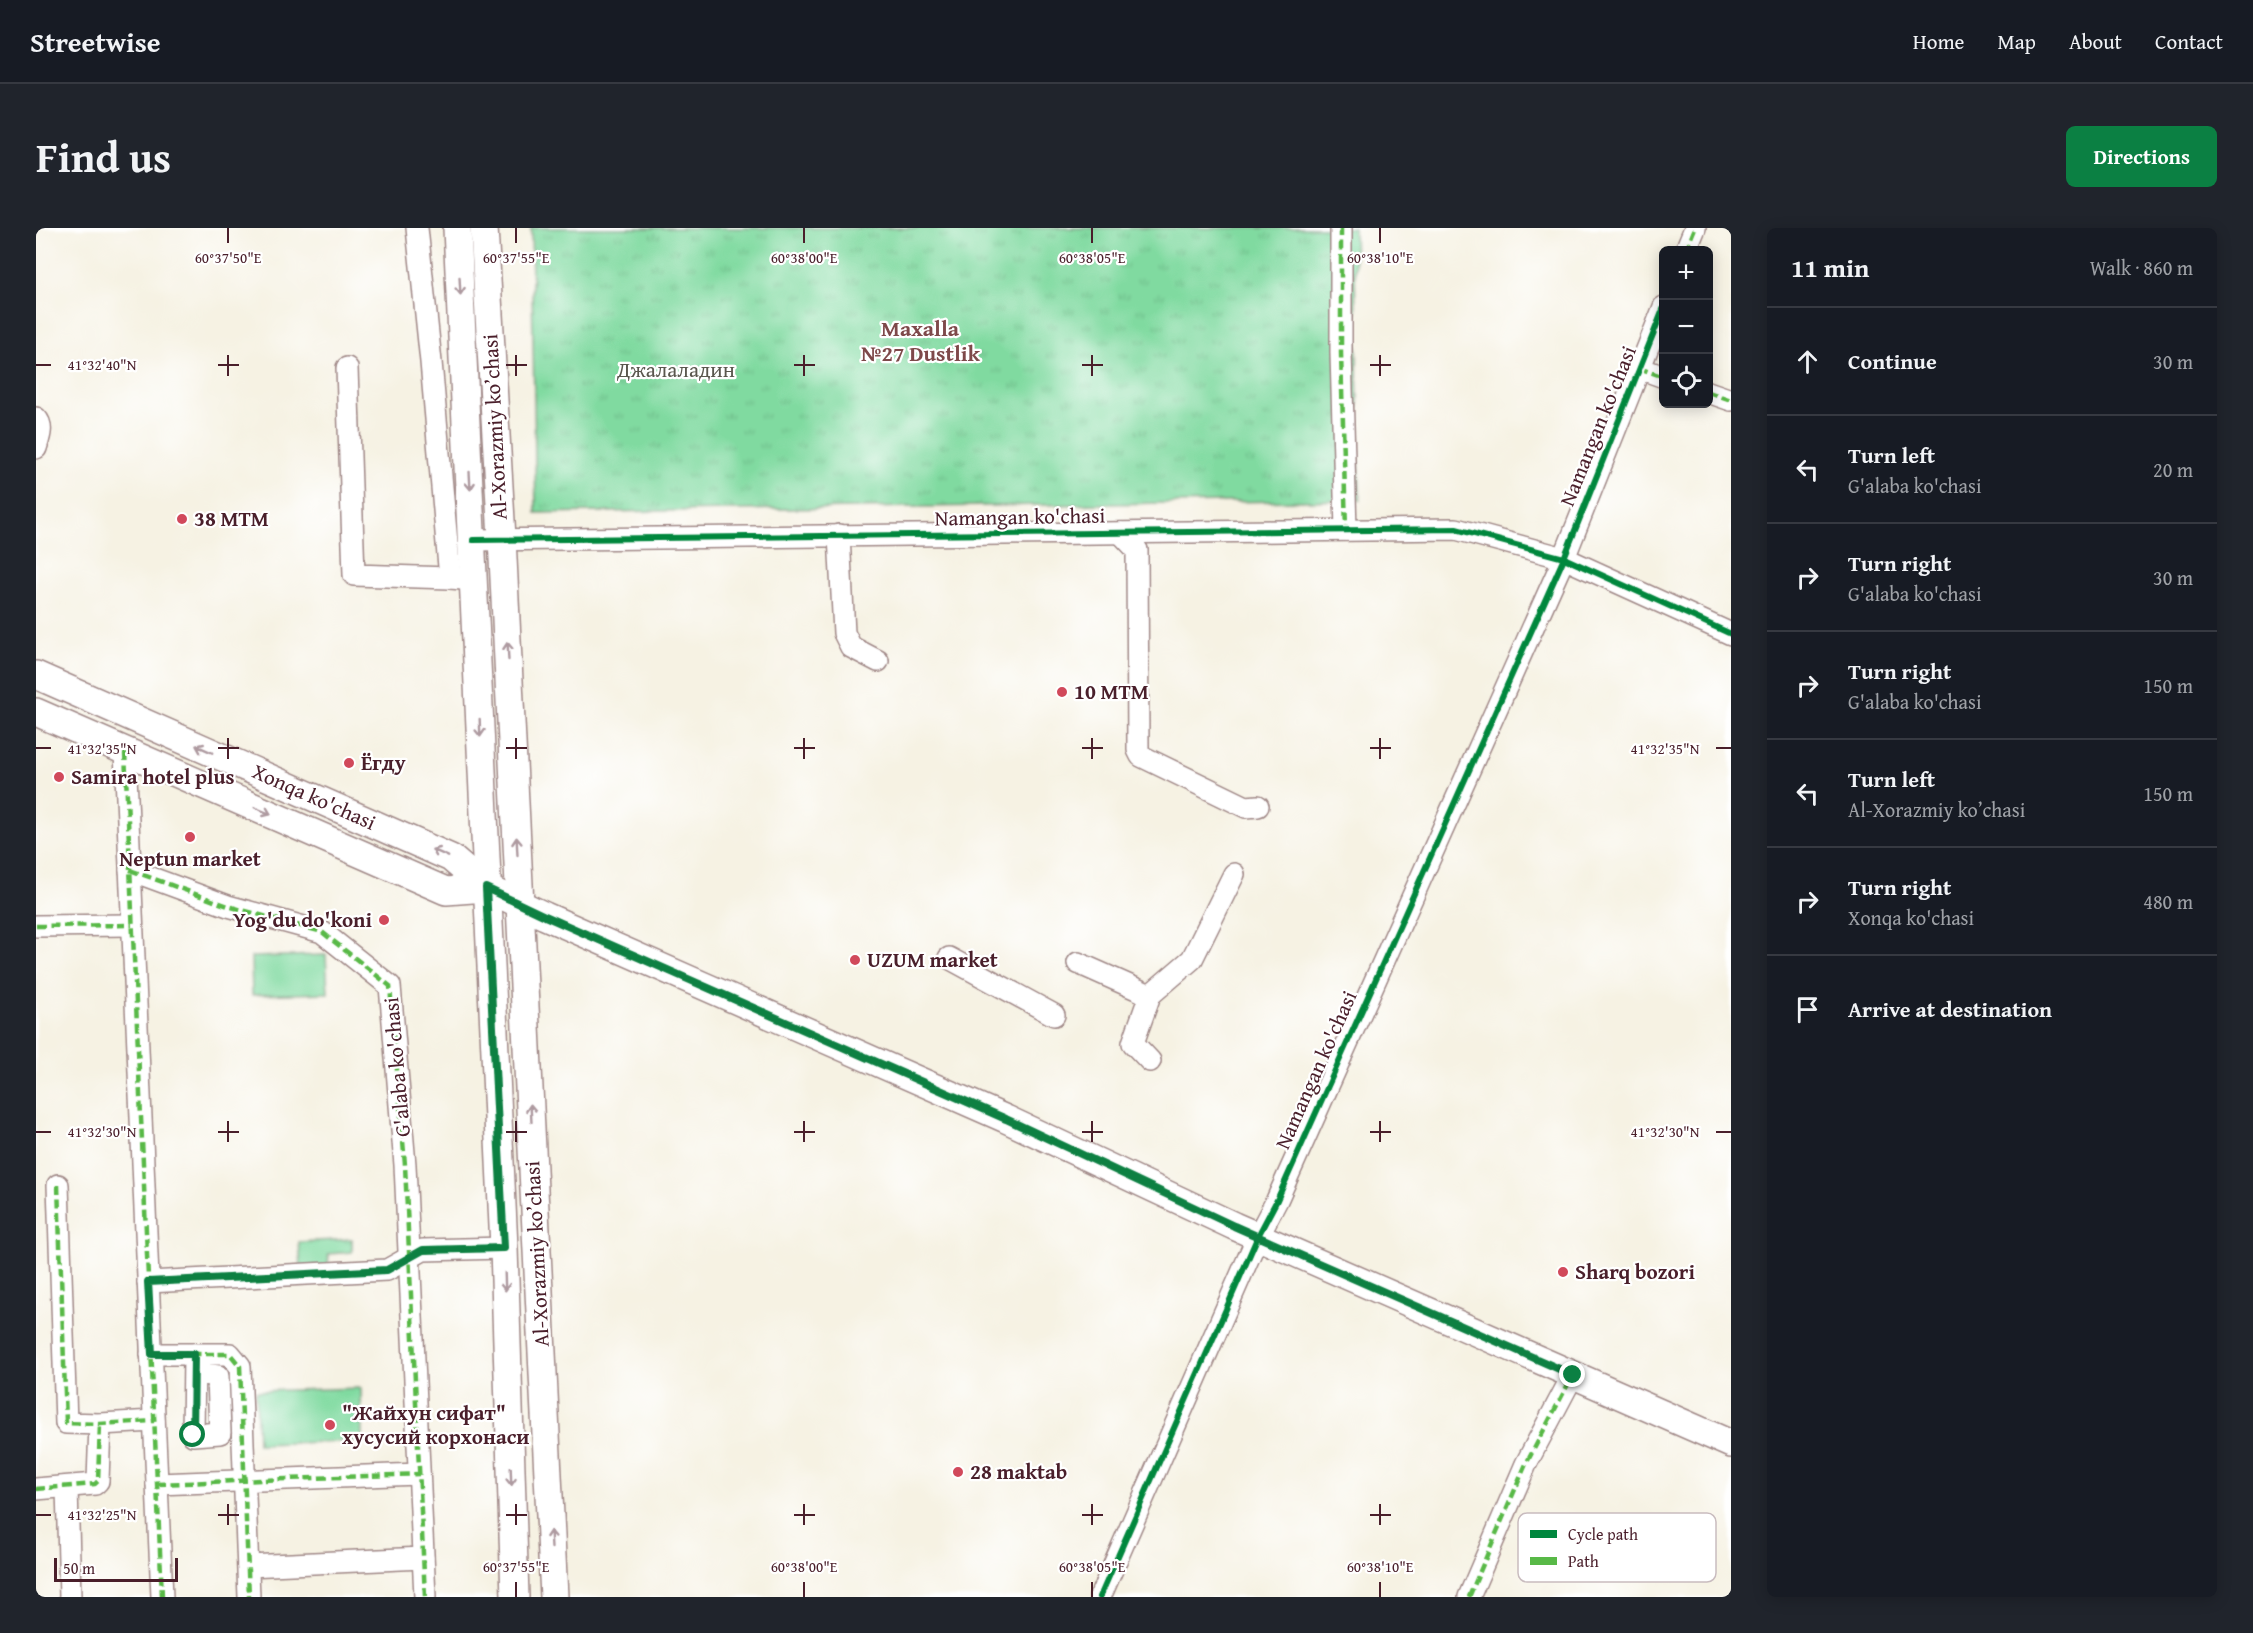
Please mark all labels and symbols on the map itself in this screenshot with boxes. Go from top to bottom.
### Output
text: 60°37'50"E [195,247,262,268]
text: 60°37'55"E [483,247,550,268]
text: 60°38'00"E [771,247,838,268]
text: 60°38'05"E [1059,247,1126,268]
text: 60°38'10"E [1347,247,1414,268]
one-way arrow [455,276,466,296]
district label: Maxalla №27 Dustlik [860,312,981,369]
street label: Al-Xorazmiy ko’chasi [474,333,515,521]
street label: Namangan ko'chasi [1551,341,1644,511]
text: 41°32'40"N [68,354,137,375]
park label: Джалаладин [616,354,735,385]
one-way arrow [464,471,475,491]
street label: Namangan ko'chasi [934,500,1106,533]
place label: 38 MTM [194,503,269,534]
marker: 38 MTM [175,512,189,526]
one-way arrow [502,641,513,661]
place label: 10 MTM [1074,676,1149,707]
marker: 10 MTM [1055,685,1069,699]
one-way arrow [475,718,486,738]
text: 41°32'35"N [68,738,137,759]
text: 41°32'35"N [1631,738,1700,759]
one-way arrow [195,742,213,754]
place label: Ёгду [361,747,406,778]
street label: Xonqa ko'chasi [247,755,381,838]
marker: Ёгду [342,756,356,770]
place label: Samira hotel plus [71,761,235,792]
marker: Samira hotel plus [52,770,66,784]
one-way arrow [253,806,271,818]
marker: Neptun market [183,830,197,844]
one-way arrow [512,836,523,856]
place label: Neptun market [119,843,261,874]
one-way arrow [431,847,449,858]
place label: Yog'du do'koni [233,904,372,935]
marker: Yog'du do'koni [377,913,391,927]
place label: UZUM market [867,944,998,975]
marker: UZUM market [848,953,862,967]
street label: Namangan ko'chasi [1267,985,1364,1154]
street label: G'alaba ko'chasi [375,996,418,1138]
one-way arrow [525,1104,536,1124]
text: 41°32'30"N [68,1121,137,1142]
text: 41°32'30"N [1631,1121,1700,1142]
street label: Al-Xorazmiy ko’chasi [516,1160,557,1348]
place label: Sharq bozori [1575,1256,1695,1287]
marker: Sharq bozori [1556,1265,1570,1279]
one-way arrow [499,1271,510,1291]
route end [1559,1361,1585,1387]
place label: "Жайхун сифат" хусусий корхонаси [342,1397,530,1452]
marker: "Жайхун сифат" хусусий корхонаси [323,1418,337,1432]
route start [179,1421,205,1447]
place label: 28 maktab [970,1456,1067,1487]
marker: 28 maktab [951,1465,965,1479]
one-way arrow [505,1466,517,1486]
text: 41°32'25"N [68,1504,137,1525]
legend [1518,1513,1716,1582]
text: Cycle path [1568,1522,1638,1546]
one-way arrow [546,1529,557,1549]
text: Path [1568,1549,1599,1573]
scale bar [54,1555,178,1582]
text: 60°37'55"E [483,1556,550,1577]
text: 60°38'00"E [771,1556,838,1577]
text: 60°38'05"E [1059,1556,1126,1577]
text: 60°38'10"E [1347,1556,1414,1577]

